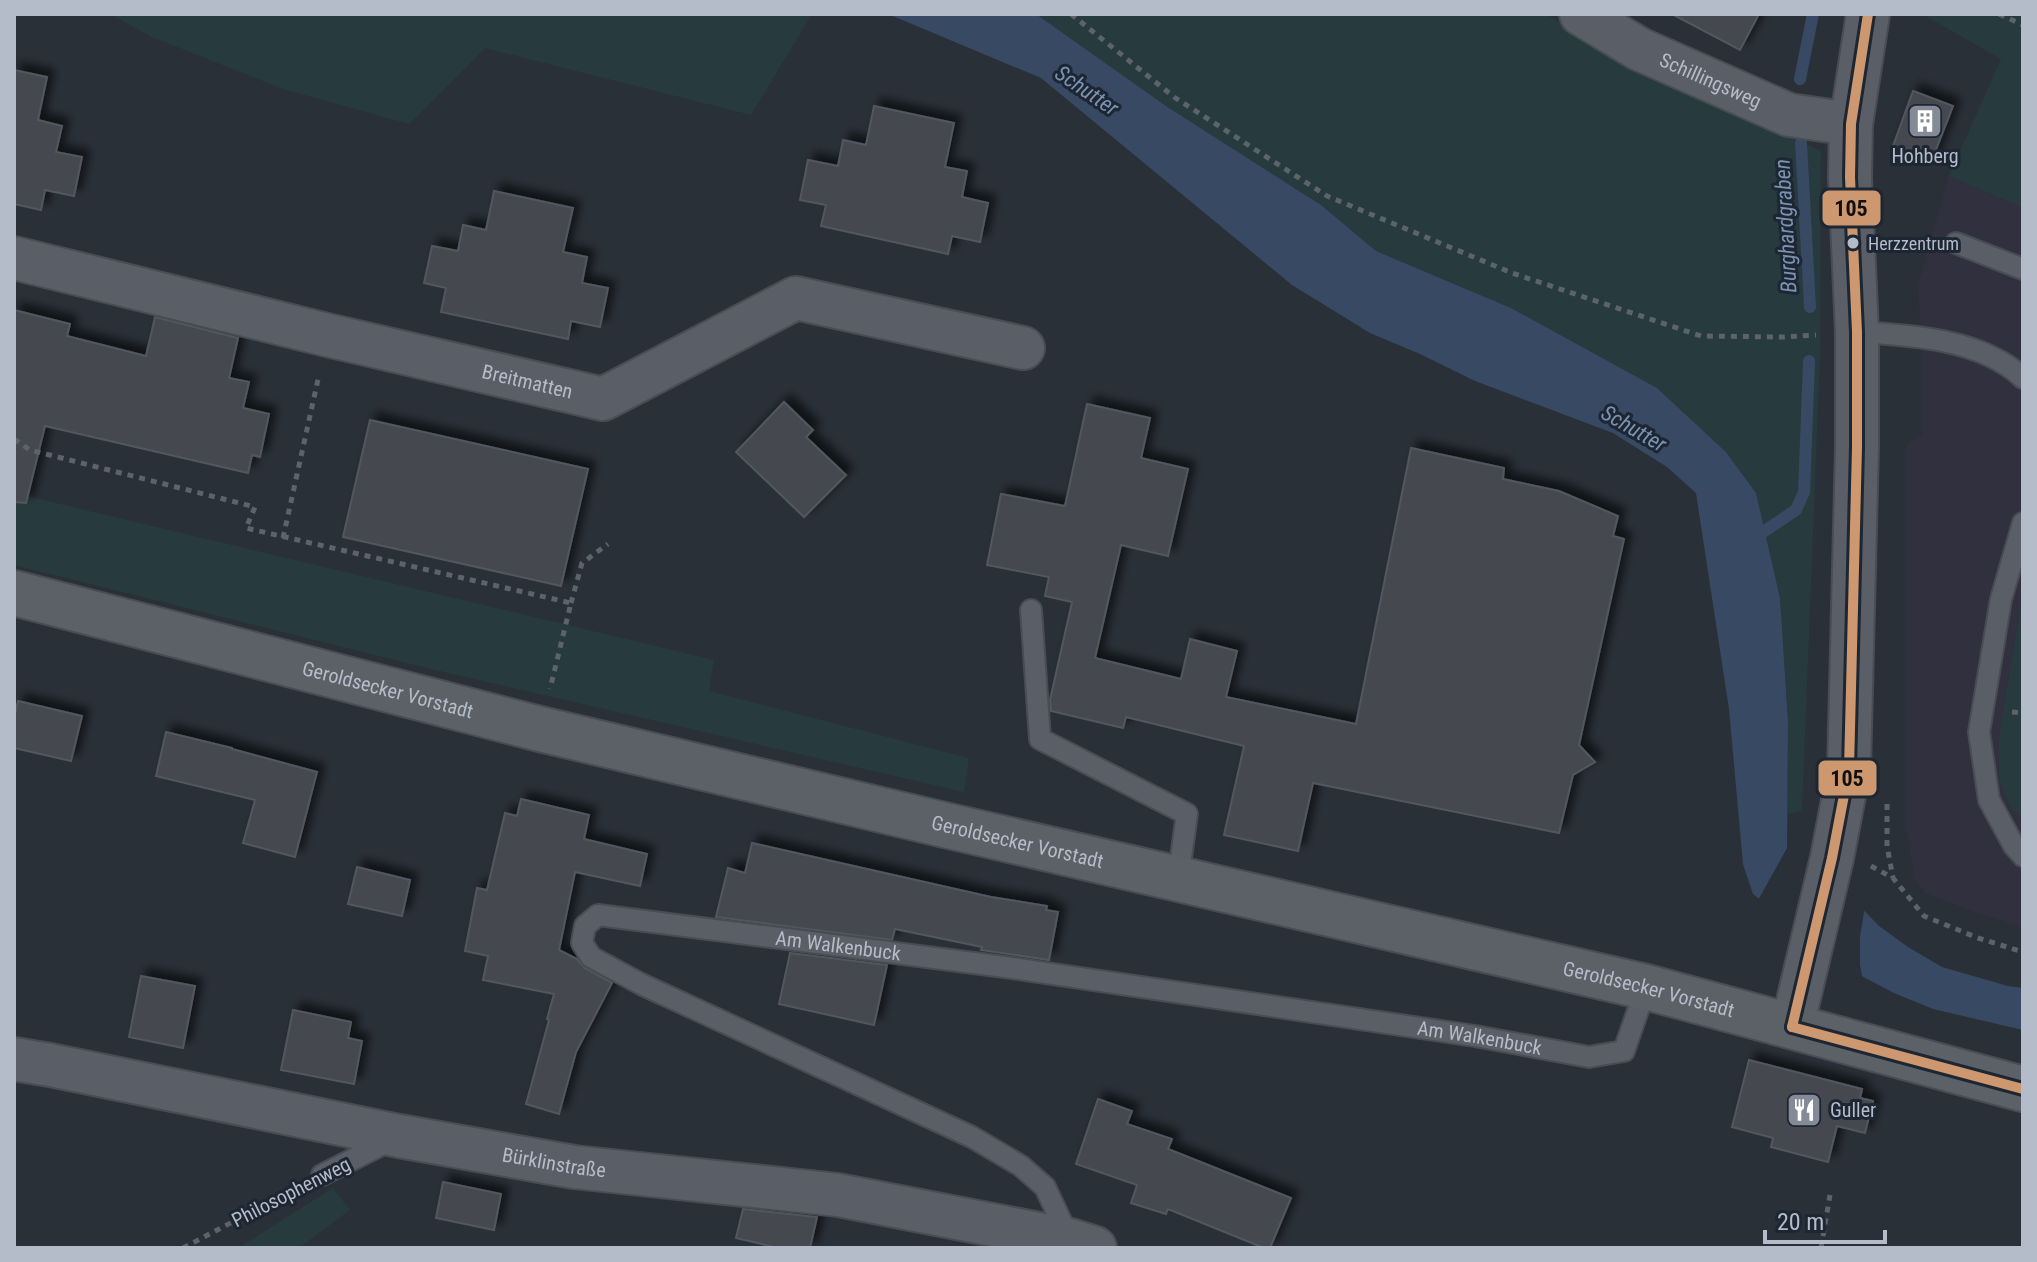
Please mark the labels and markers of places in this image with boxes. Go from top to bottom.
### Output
building icon: Hohberg [1906,102,1944,140]
place label: Hohberg [1891,144,1959,168]
place label: Herzzentrum [1868,233,1959,254]
marker: Herzzentrum [1845,235,1861,251]
restaurant icon: Guller [1785,1091,1823,1129]
place label: Guller [1830,1098,1876,1122]

